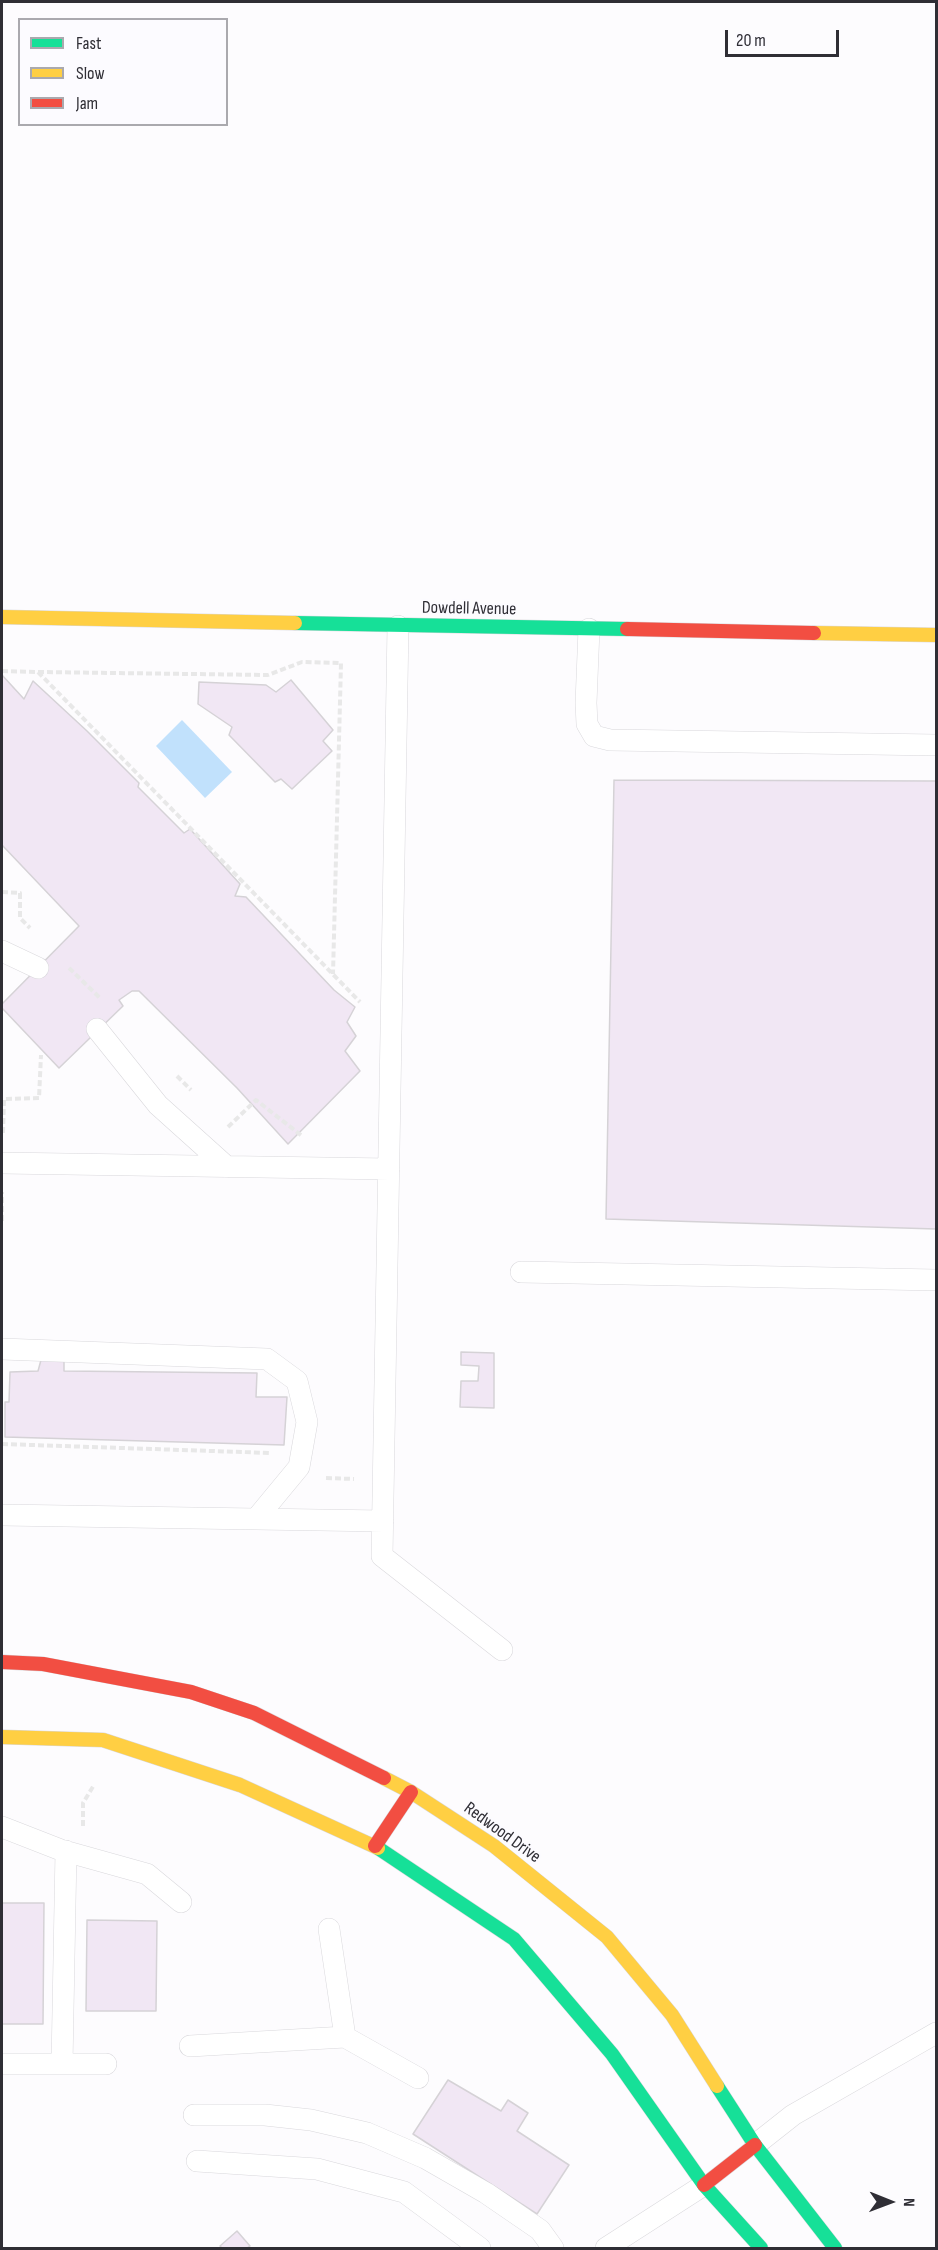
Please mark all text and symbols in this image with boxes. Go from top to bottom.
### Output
legend [18,18,228,126]
scale bar [728,18,842,56]
text: 20 m [736,30,766,51]
text: Fast [76,33,101,54]
text: Slow [76,63,105,84]
text: Jam [76,93,98,114]
street label: Dowdell Avenue [422,597,516,621]
street label: Redwood Drive [459,1798,545,1868]
north arrow [860,2172,920,2232]
text: N [899,2198,918,2207]

